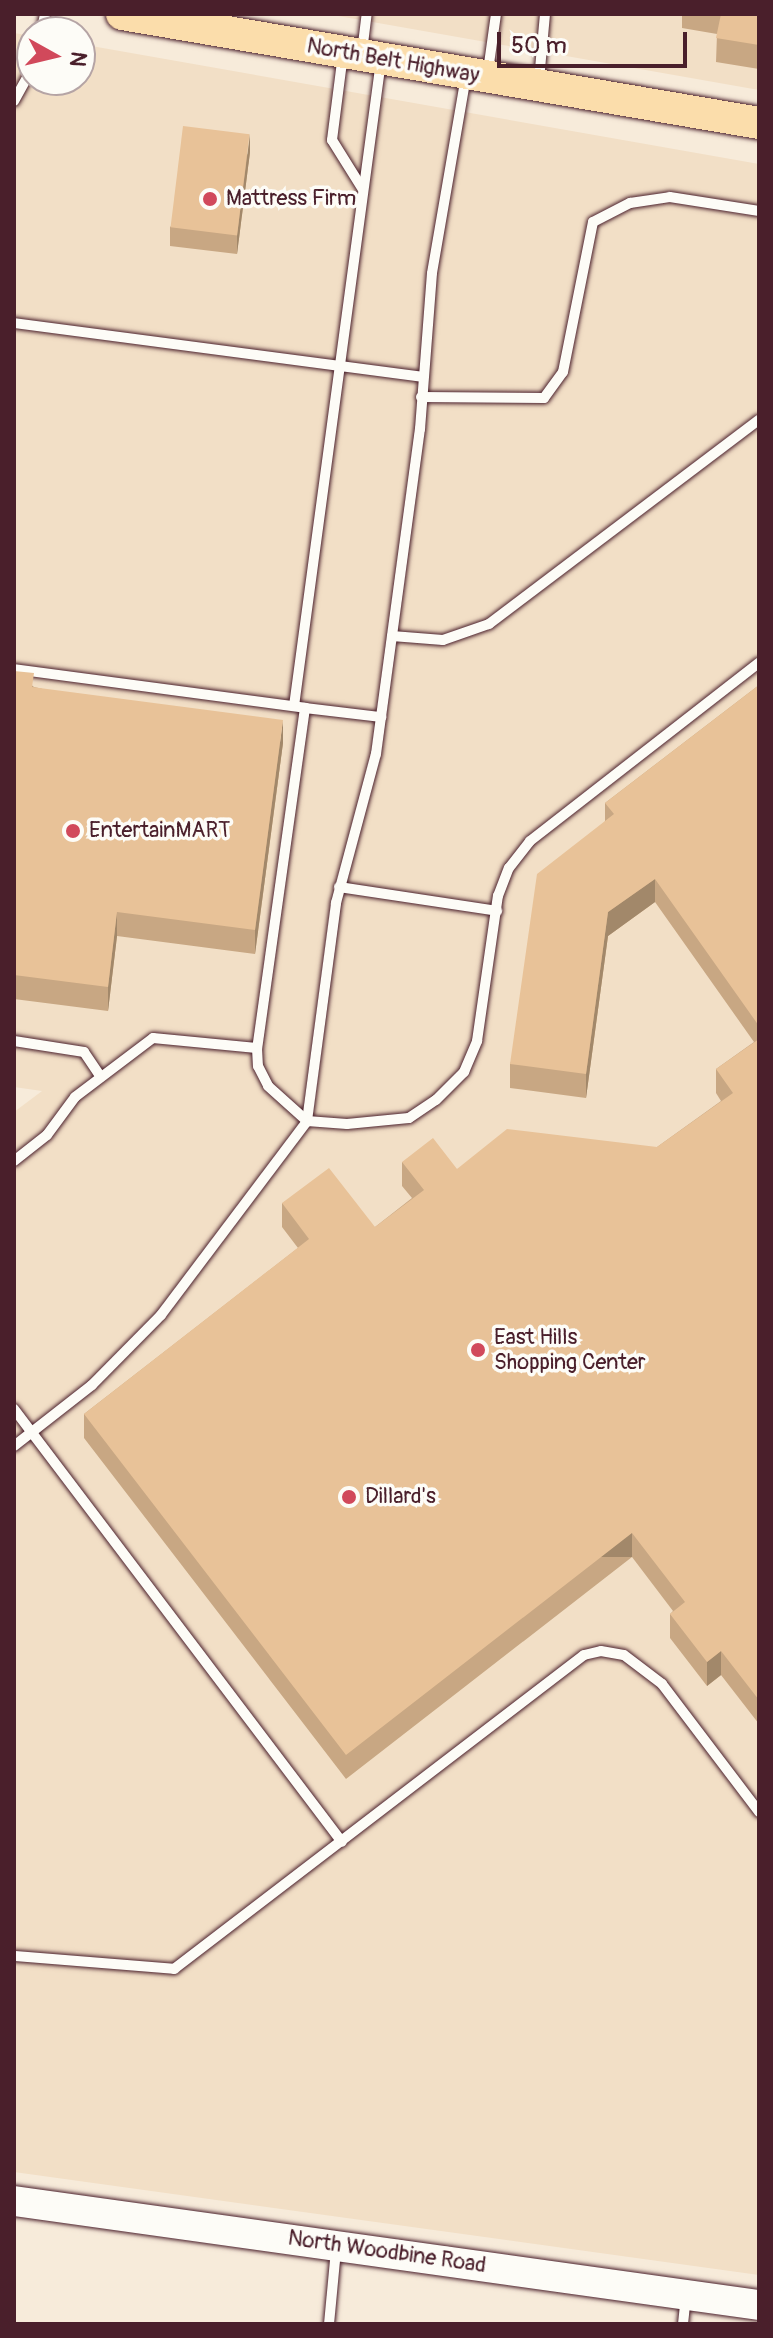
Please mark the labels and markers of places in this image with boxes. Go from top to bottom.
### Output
place label: Mattress Firm [226,186,356,212]
marker: Mattress Firm [201,190,219,208]
place label: EntertainMART [89,818,231,844]
marker: EntertainMART [64,822,82,840]
place label: East Hills Shopping Center [494,1324,646,1376]
marker: East Hills Shopping Center [469,1341,487,1359]
place label: Dillard's [365,1484,436,1510]
marker: Dillard's [340,1488,358,1506]

